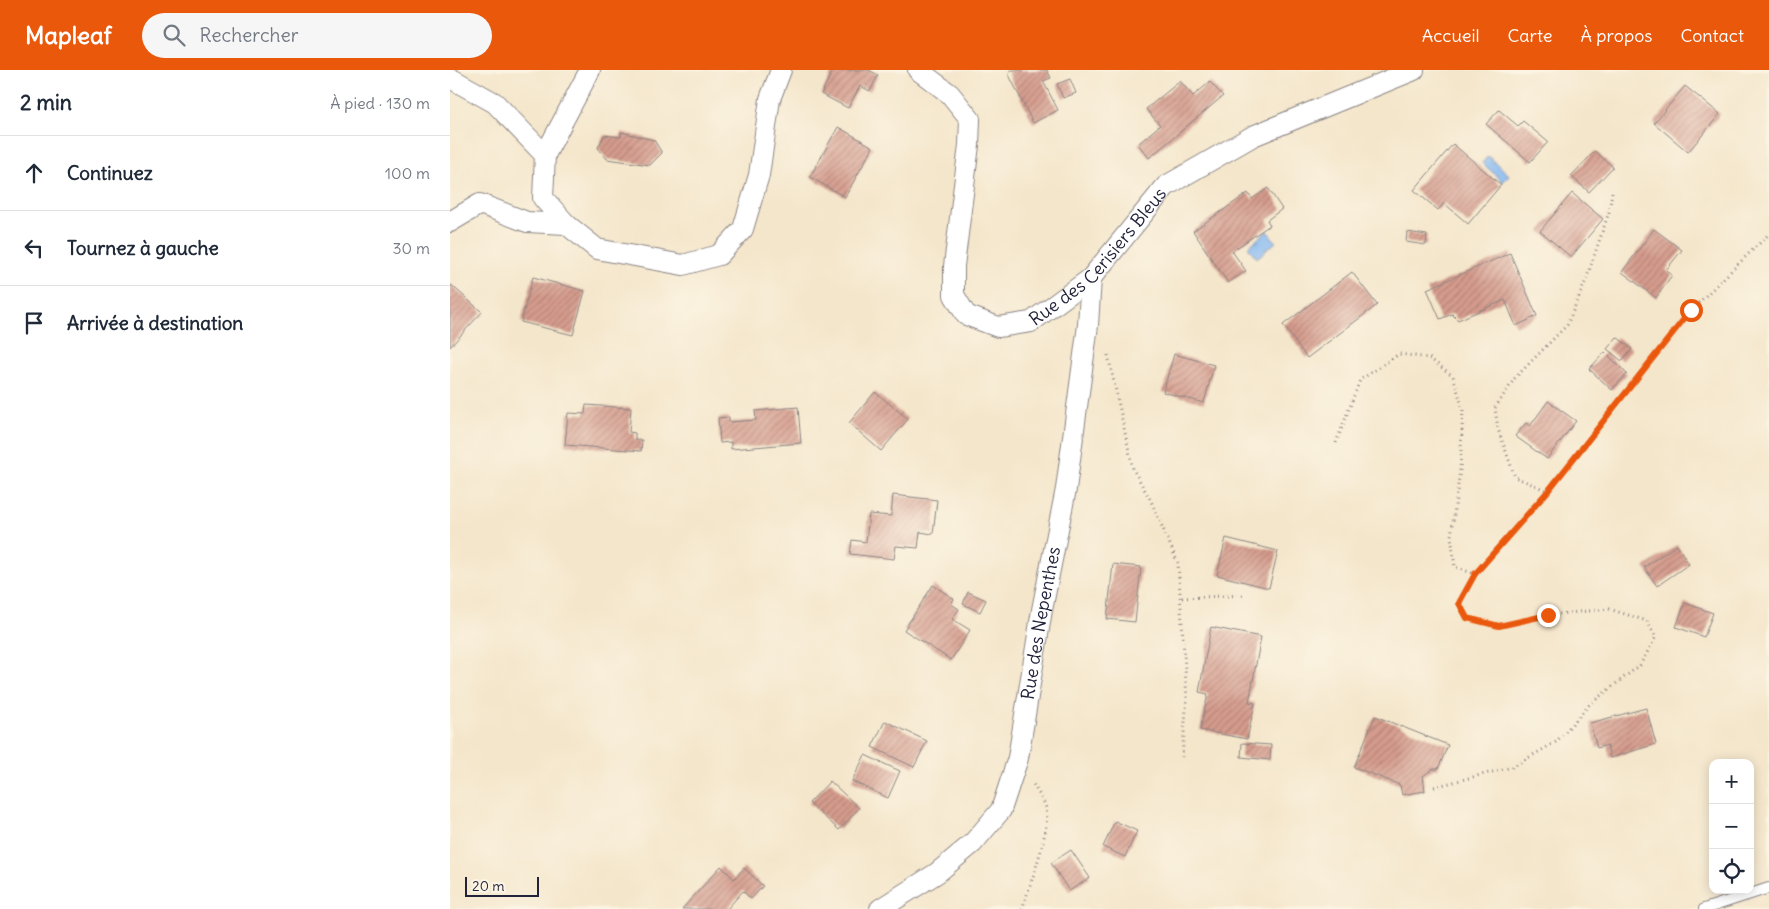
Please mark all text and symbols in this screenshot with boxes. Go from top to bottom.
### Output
search box [142,13,492,58]
text: Mapleaf [25,20,112,50]
icon: search [160,21,188,49]
text: Rechercher [200,23,299,47]
text: Accueil [1422,24,1480,47]
text: Carte [1508,24,1553,47]
text: À propos [1581,24,1652,47]
text: Contact [1680,24,1744,47]
text: 2 min [20,89,72,116]
text: À pied · 130 m [330,93,430,113]
icon: ahead [20,159,48,187]
text: Continuez [67,161,153,185]
text: 100 m [385,163,430,183]
street label: Rue des Cerisiers Bleus [1024,183,1171,330]
icon: left [20,234,48,262]
text: Tournez à gauche [67,236,219,260]
text: 30 m [393,238,430,258]
route start [1680,299,1703,322]
icon: arrive [20,309,48,337]
text: Arrivée à destination [67,311,243,335]
street label: Rue des Nepenthes [1016,545,1065,701]
route end [1537,604,1560,627]
map controls [1709,759,1754,894]
button: + [1709,759,1754,804]
button: − [1709,804,1754,849]
button: locate [1709,849,1754,894]
scale bar [465,874,539,897]
text: 20 m [472,877,505,895]

